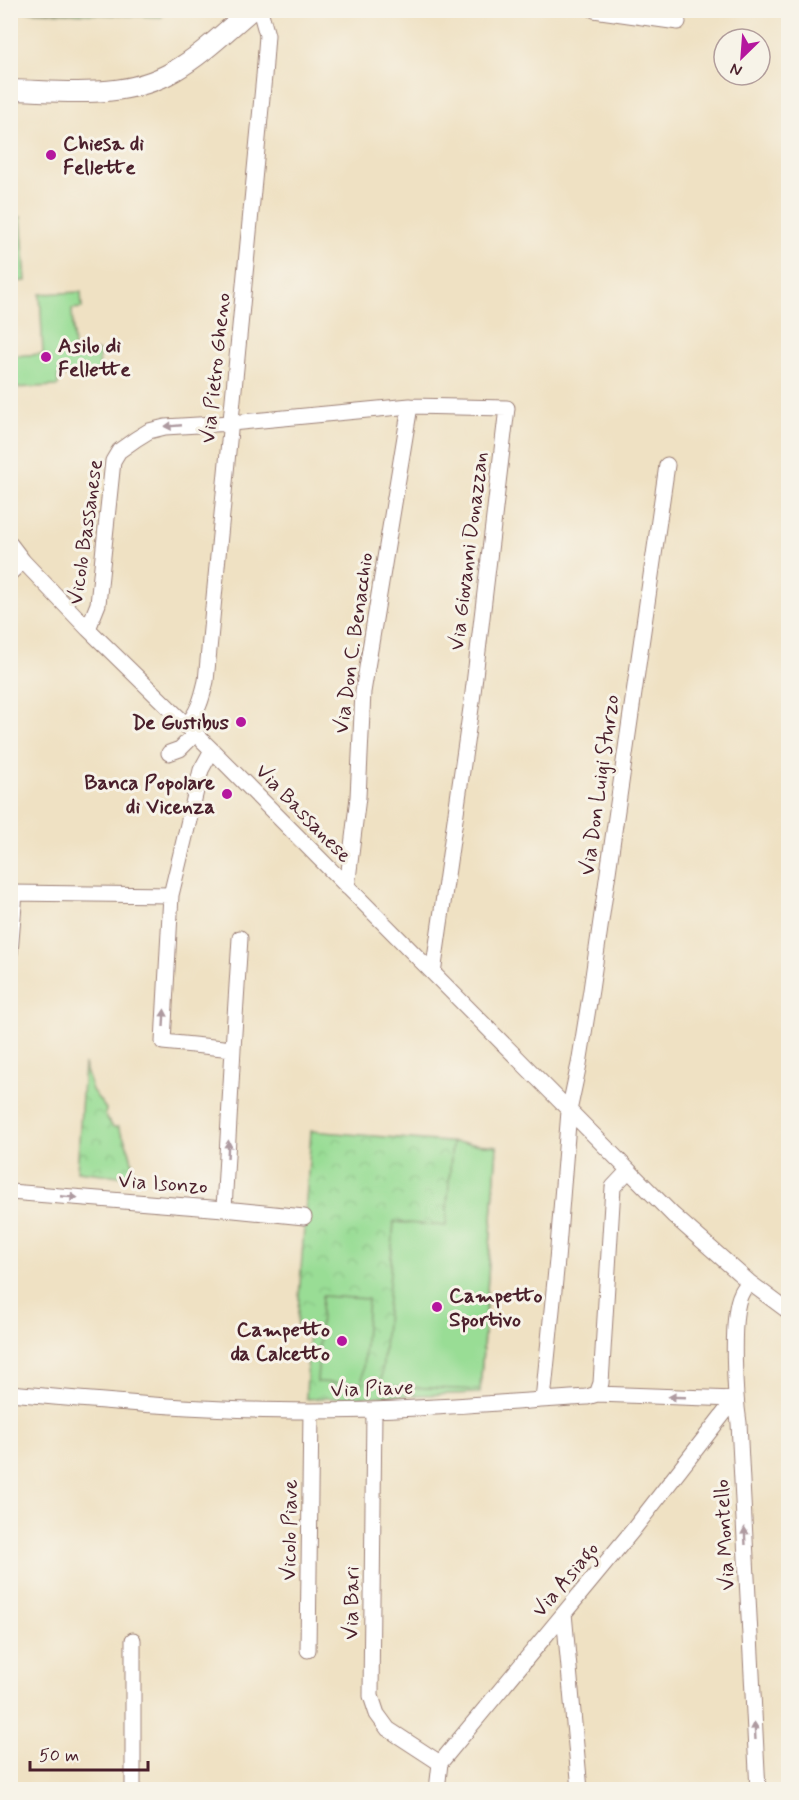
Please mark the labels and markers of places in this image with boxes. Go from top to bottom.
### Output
place label: Chiesa di Fellette [63,130,144,182]
marker: Chiesa di Fellette [44,148,58,162]
place label: Asilo di Fellette [58,332,131,384]
marker: Asilo di Fellette [39,350,53,364]
place label: De Gustibus [132,709,230,737]
marker: De Gustibus [234,715,248,729]
place label: Banca Popolare di Vicenza [84,769,215,821]
marker: Banca Popolare di Vicenza [220,787,234,801]
place label: Campetto Sportivo [449,1282,542,1334]
marker: Campetto Sportivo [430,1300,444,1314]
place label: Campetto da Calcetto [230,1316,330,1368]
marker: Campetto da Calcetto [335,1334,349,1348]

